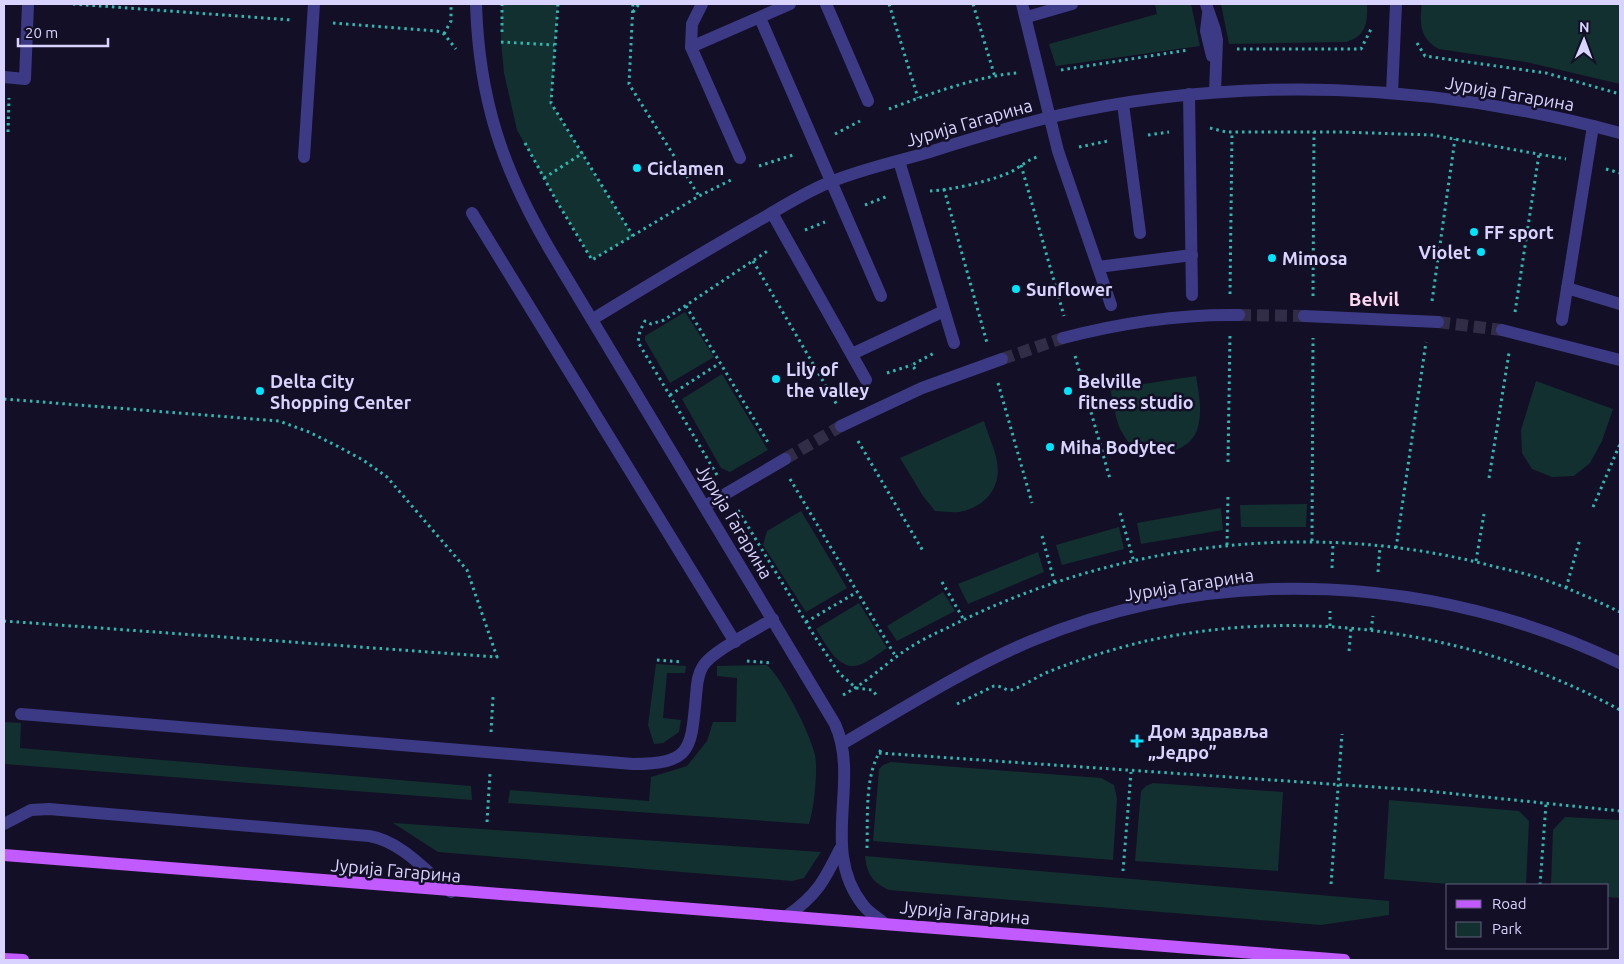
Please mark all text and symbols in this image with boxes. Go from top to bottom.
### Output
scale bar [18,15,108,47]
north arrow [1559,15,1609,65]
text: N [1579,19,1590,35]
text: 20 m [25,24,58,41]
street label: Јурија Гагарина [1444,72,1576,114]
street label: Јурија Гагарина [903,94,1035,150]
place label: Ciclamen [647,158,724,178]
marker: Ciclamen [631,162,643,174]
place label: FF sport [1484,222,1554,242]
marker: FF sport [1468,226,1480,238]
place label: Violet [1418,242,1471,262]
marker: Violet [1475,246,1487,258]
place label: Mimosa [1282,248,1348,268]
marker: Mimosa [1266,252,1278,264]
place label: Sunflower [1026,279,1113,299]
marker: Sunflower [1010,283,1022,295]
district label: Belvil [1349,288,1399,310]
place label: Lily of the valley [786,359,869,400]
place label: Delta City Shopping Center [270,371,412,412]
place label: Belville fitness studio [1078,371,1194,412]
marker: Lily of the valley [770,373,782,385]
marker: Delta City Shopping Center [254,385,266,397]
marker: Belville fitness studio [1062,385,1074,397]
place label: Miha Bodytec [1060,437,1176,457]
marker: Miha Bodytec [1044,441,1056,453]
street label: Јурија Гагарина [693,460,777,582]
street label: Јурија Гагарина [1123,564,1255,604]
place label: Дом здравља „Једро” [1148,721,1268,762]
marker: Дом здравља „Једро” [1130,734,1144,748]
street label: Јурија Гагарина [330,854,462,886]
legend [1446,884,1609,949]
text: Road [1492,895,1527,912]
street label: Јурија Гагарина [899,896,1031,928]
text: Park [1492,920,1522,937]

